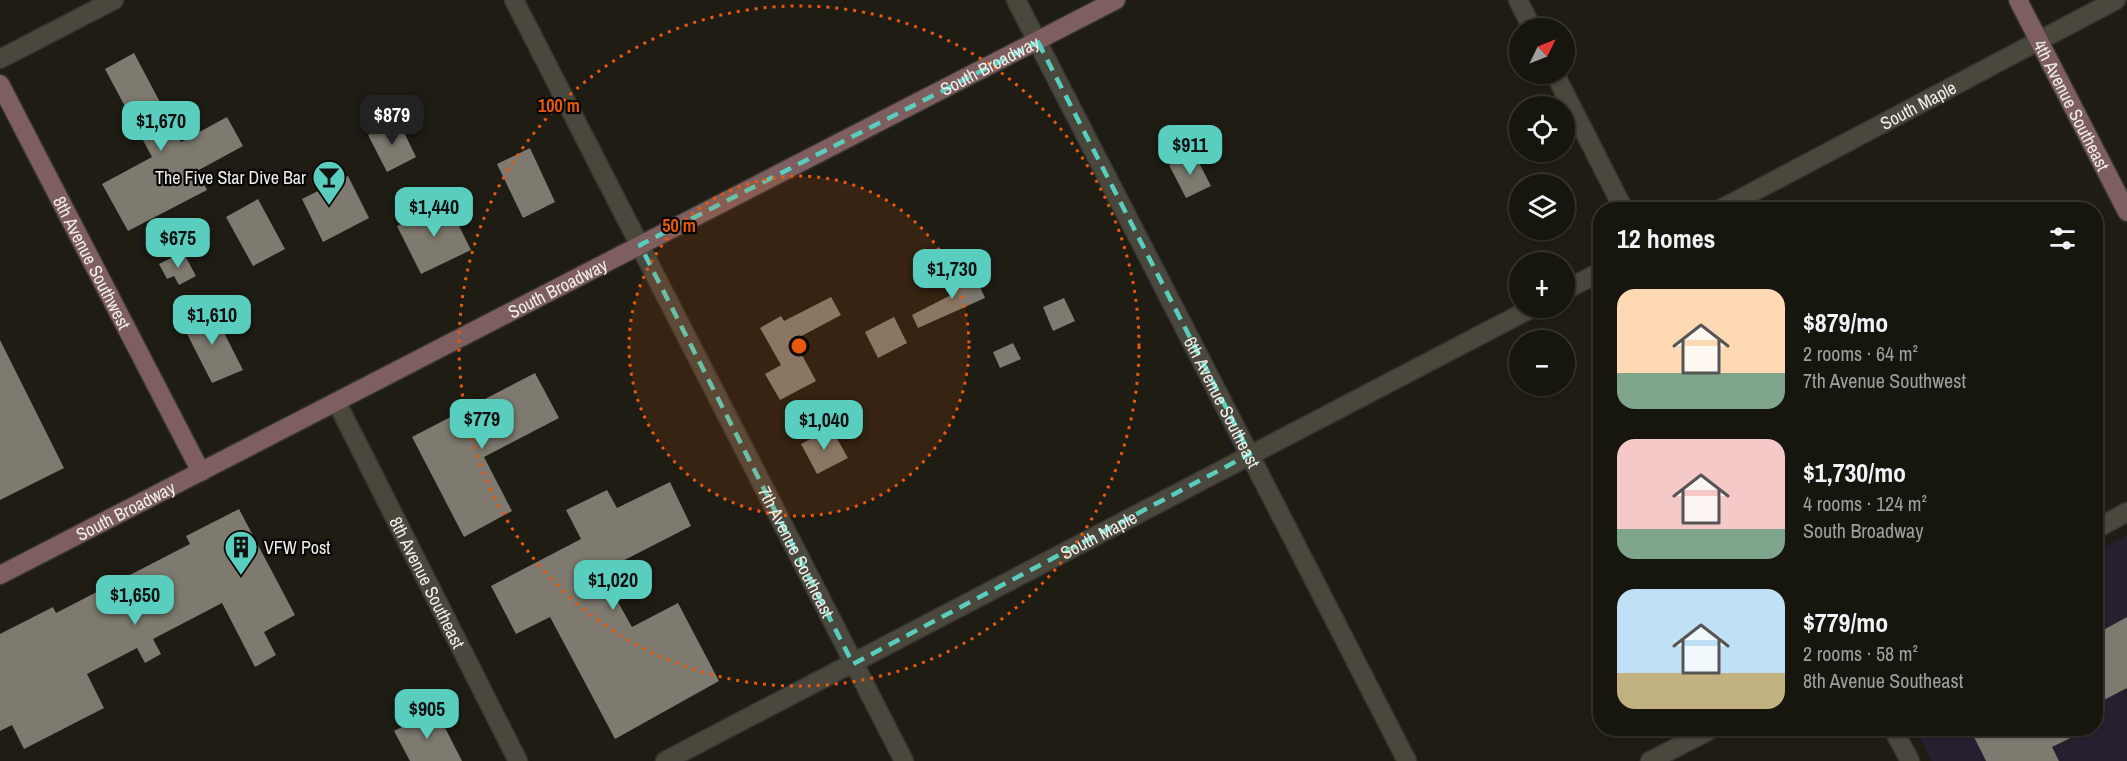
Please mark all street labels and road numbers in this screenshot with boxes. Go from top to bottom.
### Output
street label: South Broadway [935,29,1044,101]
street label: 4th Avenue Southeast [2028,35,2116,175]
street label: South Maple [1875,74,1960,135]
street label: 8th Avenue Southwest [48,192,137,333]
street label: South Broadway [503,252,612,324]
street label: 6th Avenue Southeast [1178,332,1267,472]
street label: South Broadway [71,474,180,546]
street label: 7th Avenue Southeast [753,482,841,622]
street label: South Maple [1056,504,1141,565]
street label: 8th Avenue Southeast [384,512,471,652]

